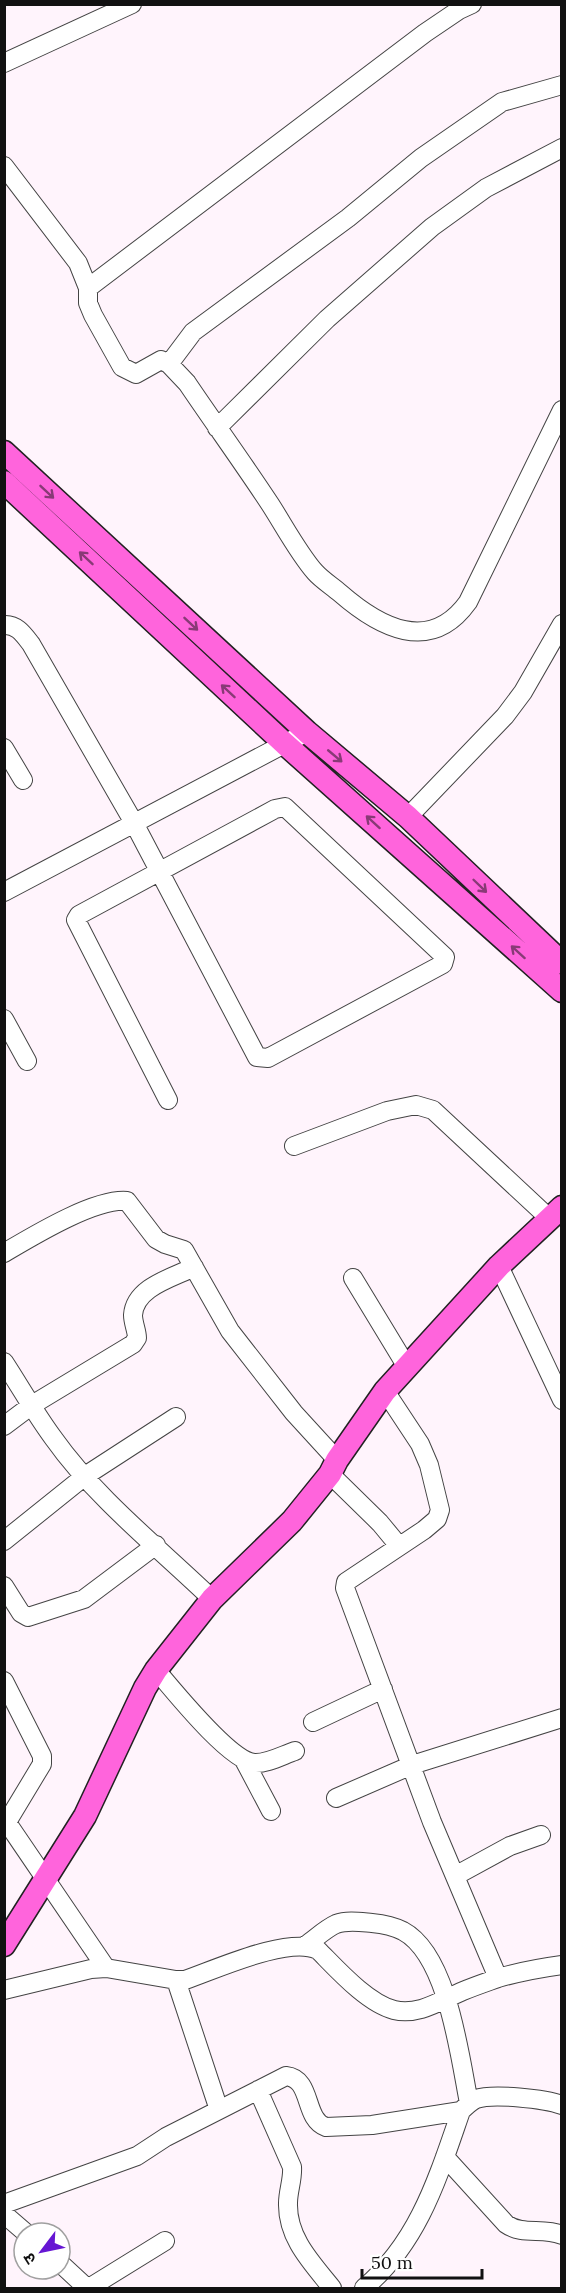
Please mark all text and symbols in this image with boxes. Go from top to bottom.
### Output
one-way arrow [40,485,55,499]
one-way arrow [79,551,94,565]
one-way arrow [183,617,198,632]
one-way arrow [221,684,236,698]
one-way arrow [327,749,343,762]
one-way arrow [365,815,380,829]
one-way arrow [473,878,488,893]
one-way arrow [511,945,526,959]
north arrow [12,2221,72,2281]
scale bar [362,2242,482,2280]
text: उ [18,2249,40,2268]
text: 50 m [371,2251,413,2274]

